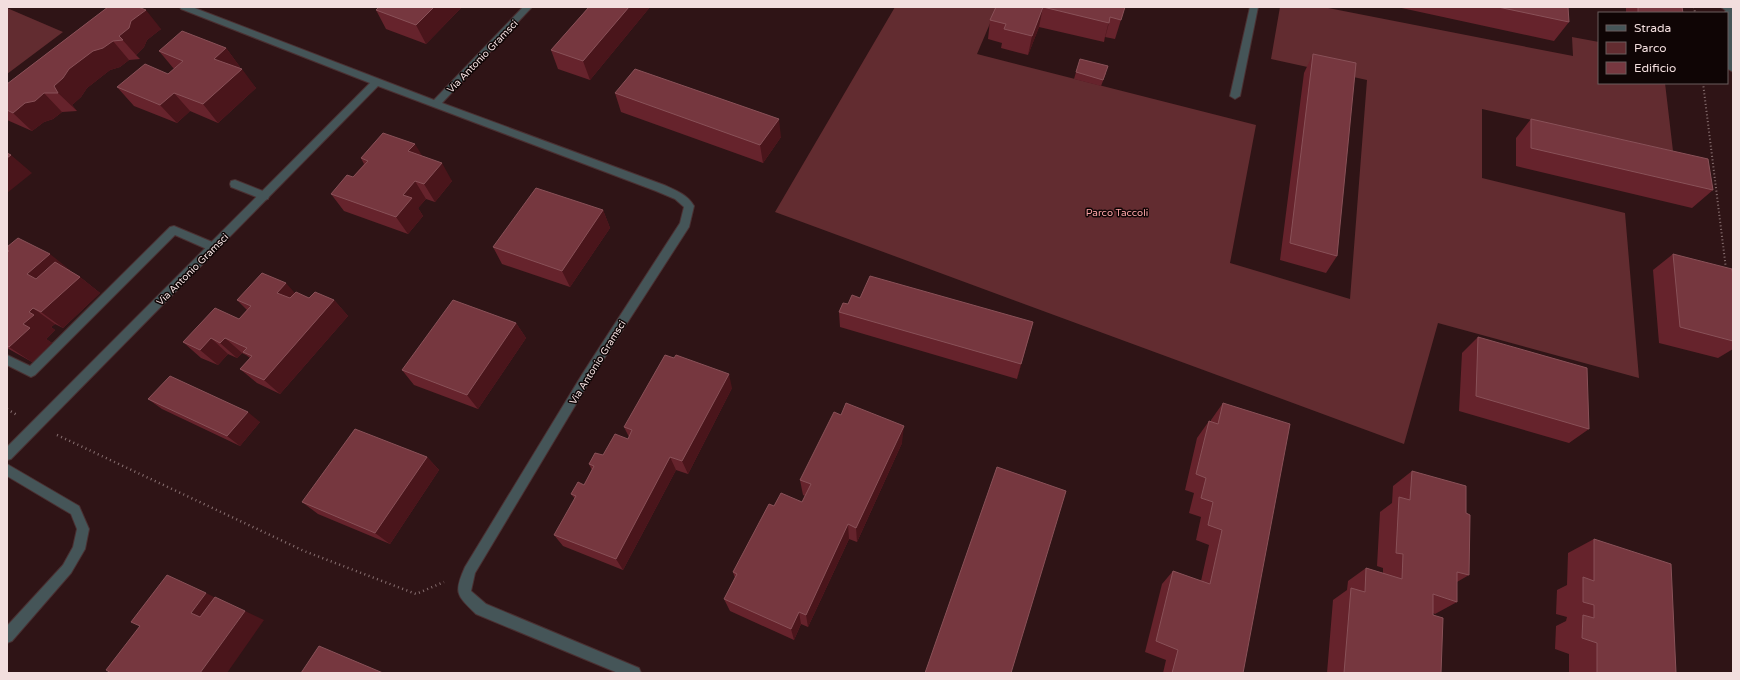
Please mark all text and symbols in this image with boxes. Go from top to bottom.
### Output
legend [1598,12,1728,84]
street label: Via Antonio Gramsci [445,18,521,96]
text: Strada [1634,21,1671,35]
text: Parco [1634,41,1667,55]
text: Edificio [1634,61,1676,75]
park label: Parco Taccoli [1086,207,1148,219]
street label: Via Antonio Gramsci [154,231,231,308]
street label: Via Antonio Gramsci [567,318,629,407]

